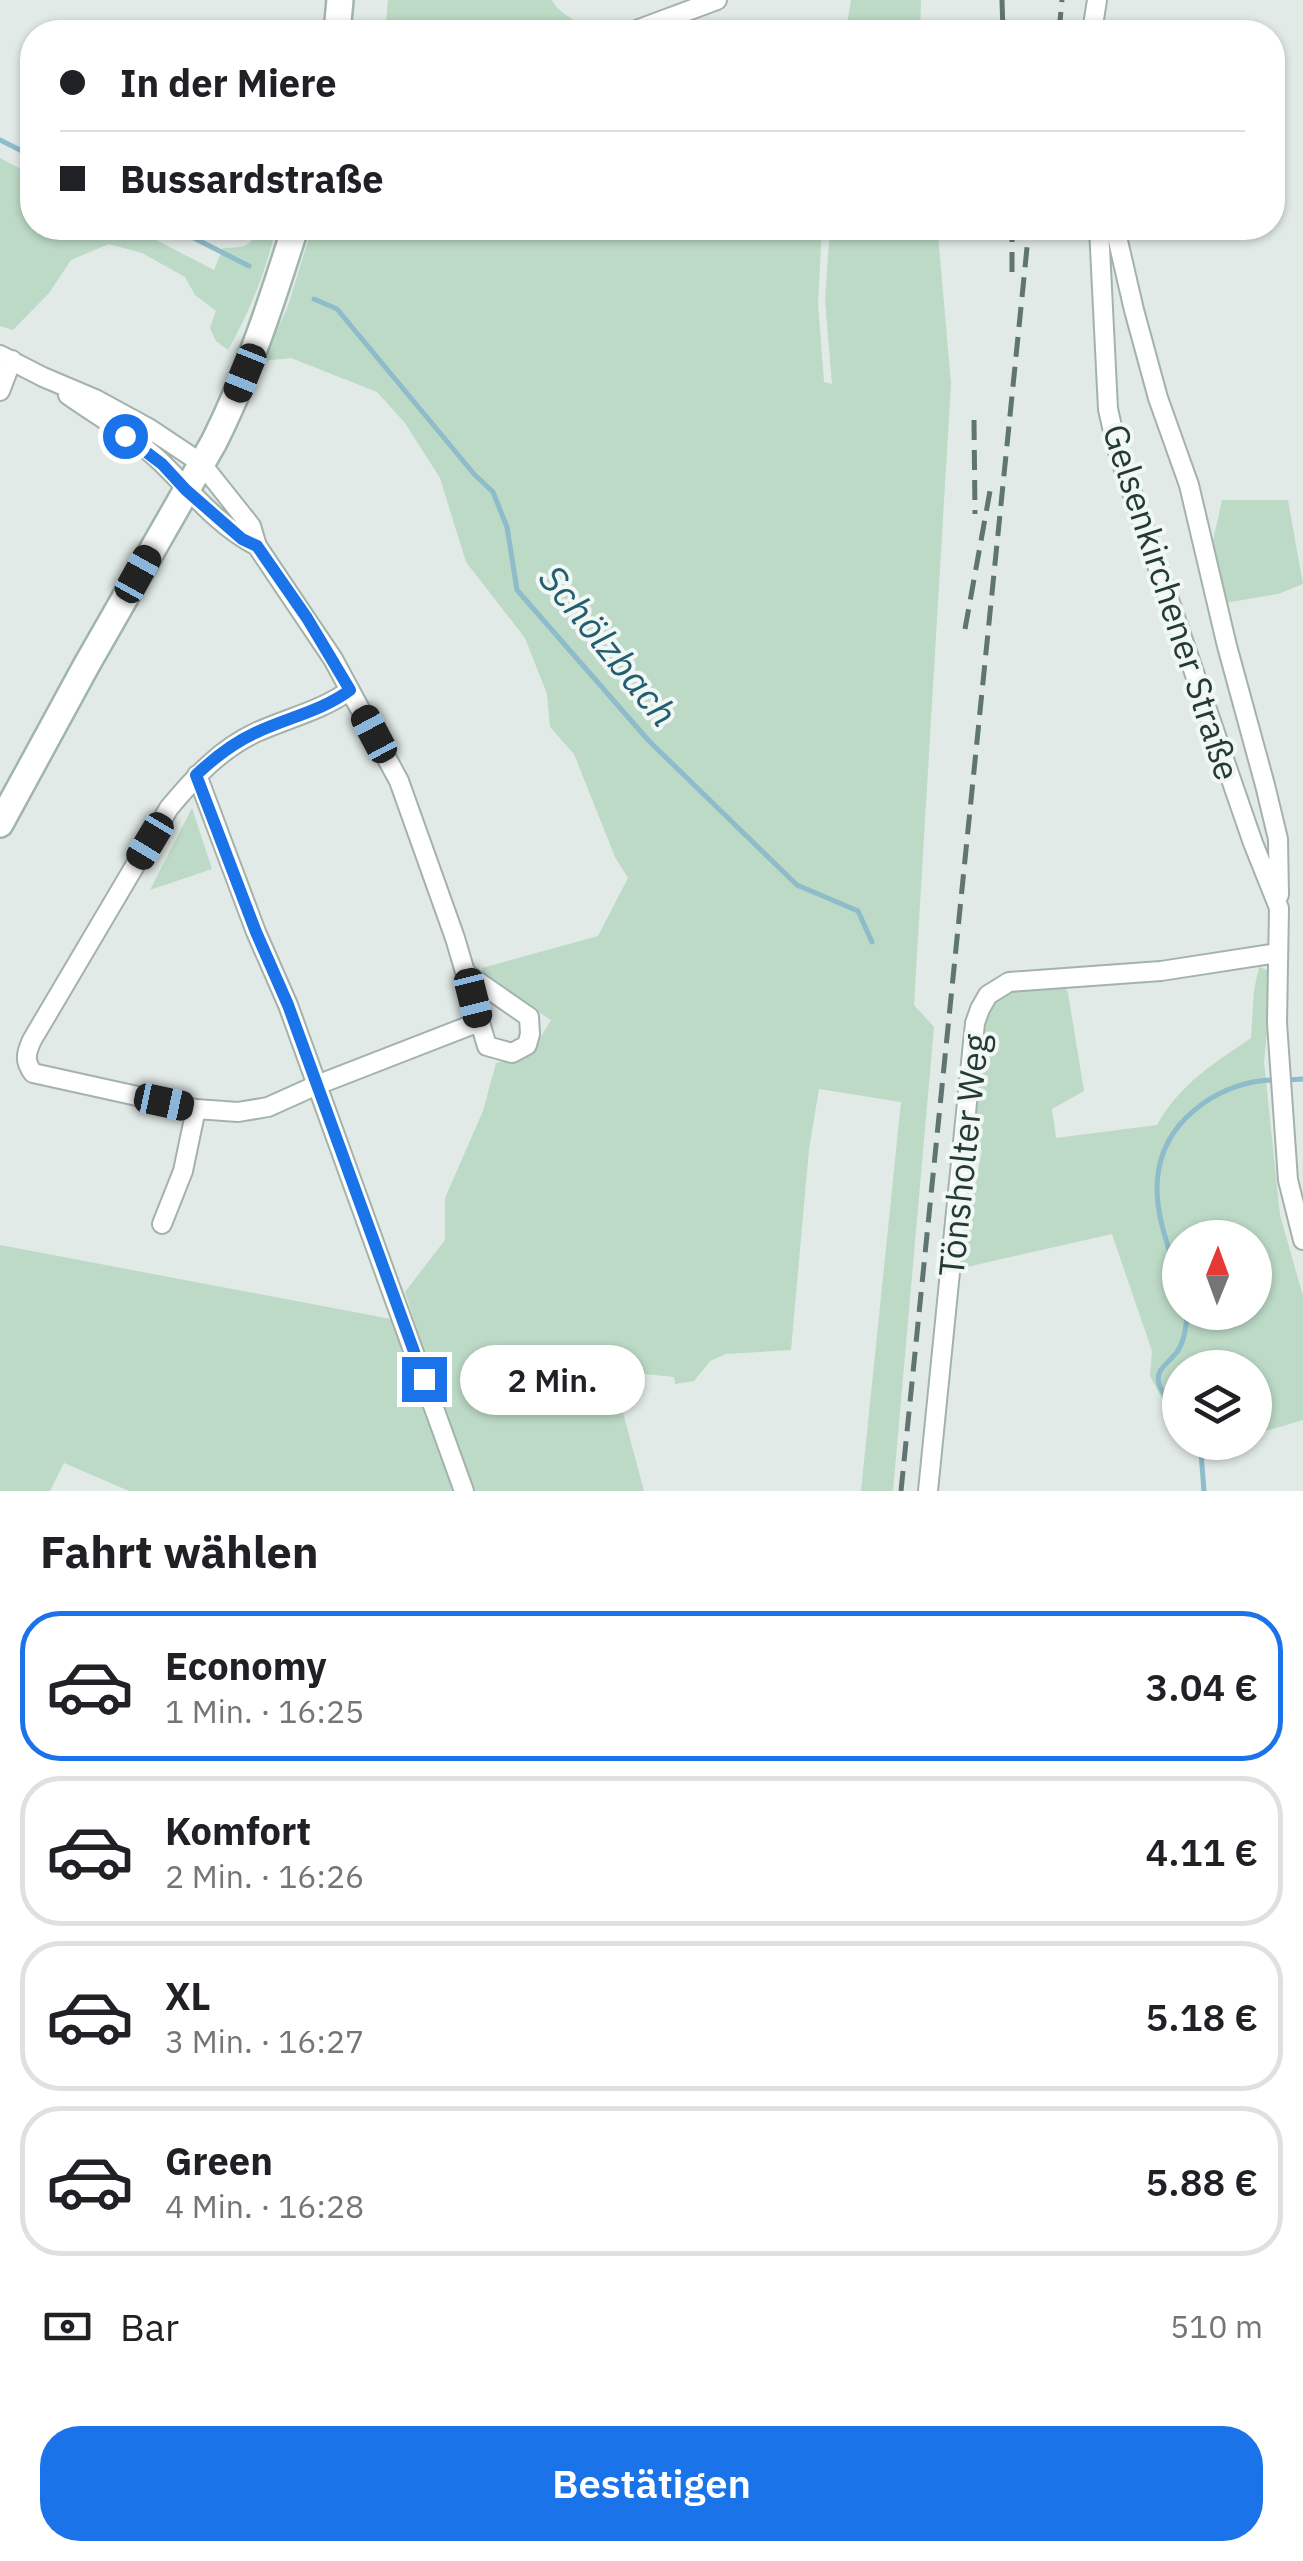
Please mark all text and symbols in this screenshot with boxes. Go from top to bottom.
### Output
text: In der Miere [120,58,337,107]
text: Bussardstraße [120,154,384,203]
car [220,340,270,406]
route start [103,414,148,459]
street label: Gelsenkirchener Straße [1093,418,1251,786]
car [110,540,166,608]
water label: Schölzbach [529,554,689,736]
car [347,700,401,768]
car [122,808,178,874]
car [451,965,495,1031]
street label: Tönsholter Weg [927,1031,999,1279]
car [132,1081,196,1123]
north arrow [1162,1220,1272,1330]
map controls [1162,1220,1272,1460]
callout: 2 Min. [459,1344,644,1414]
button: layers [1162,1350,1272,1460]
route end [402,1357,447,1402]
text: 2 Min. [507,1359,598,1401]
text: Fahrt wählen [40,1522,319,1580]
icon: car [45,1641,135,1731]
text: Economy [165,1641,327,1690]
text: 3.04 € [1145,1662,1258,1711]
text: 1 Min. · 16:25 [165,1690,364,1732]
icon: car [45,1806,135,1896]
text: Komfort [165,1806,311,1855]
text: 4.11 € [1145,1827,1258,1876]
text: 2 Min. · 16:26 [165,1855,364,1897]
icon: car [45,1971,135,2061]
text: XL [165,1971,211,2020]
text: 5.18 € [1145,1992,1258,2041]
text: 3 Min. · 16:27 [165,2020,364,2062]
icon: car [45,2136,135,2226]
text: Green [165,2136,273,2185]
text: 5.88 € [1145,2157,1258,2206]
text: 4 Min. · 16:28 [165,2185,364,2227]
icon: cash [40,2299,95,2354]
text: Bar [120,2302,179,2351]
text: 510 m [1170,2305,1263,2347]
button: Bestätigen [40,2426,1263,2541]

